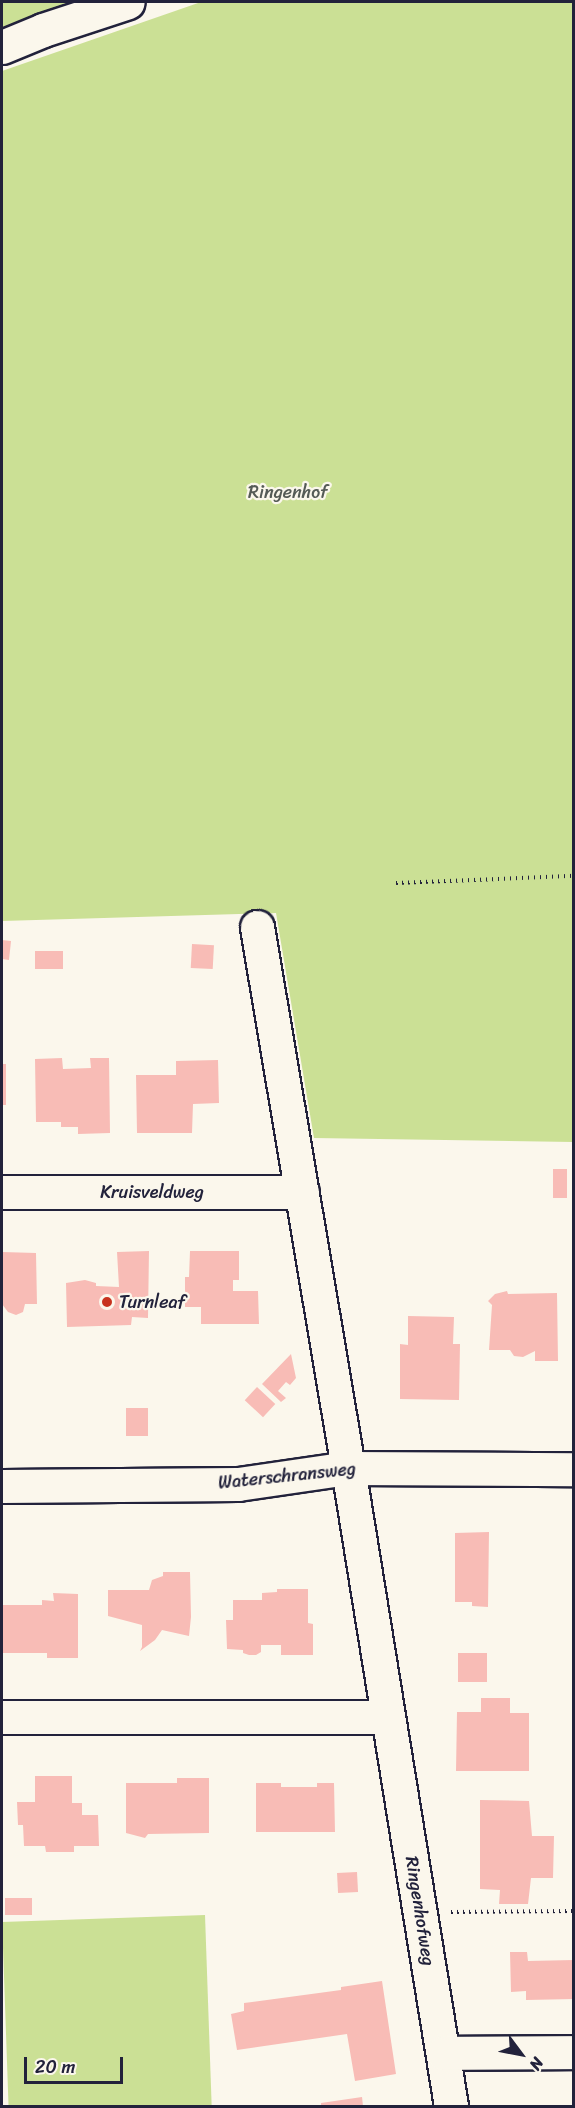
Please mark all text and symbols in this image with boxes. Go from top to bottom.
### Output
park label: Ringenhof [248,481,328,503]
street label: Kruisveldweg [100,1181,204,1203]
place label: Turnleaf [119,1291,186,1313]
marker: Turnleaf [100,1295,114,1309]
street label: Waterschransweg [217,1458,357,1494]
street label: Ringenhofweg [401,1855,439,1967]
north arrow [491,2024,551,2084]
scale bar [27,2045,126,2083]
text: 20 m [35,2051,75,2083]
text: N [521,2051,552,2076]

